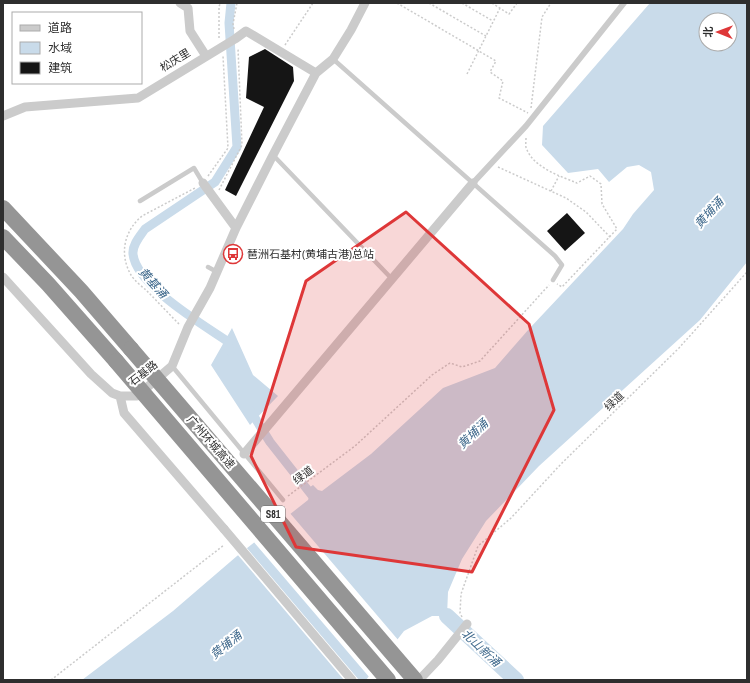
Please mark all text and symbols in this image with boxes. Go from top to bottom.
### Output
legend [12,12,142,84]
north arrow [698,12,738,52]
text: 道路 [48,20,72,36]
text: 北 [701,26,715,37]
text: 水域 [48,40,72,56]
street label: 松庆里 [157,46,193,74]
text: 建筑 [48,60,72,76]
water label: 黄埔涌 [691,193,728,232]
bus stop icon: 琶洲石基村(黄埔古港)总站 [222,243,244,265]
place label: 琶洲石基村(黄埔古港)总站 [247,247,374,261]
water label: 黄基涌 [135,264,172,303]
street label: 石基路 [126,357,160,389]
street label: 绿道 [601,388,627,414]
street label: 广州环城高速 [184,413,238,471]
water label: 黄埔涌 [454,415,493,452]
street label: 绿道 [290,463,316,487]
road number: S81 [261,506,285,522]
water label: 黄埔涌 [207,626,247,663]
water label: 北山新涌 [458,626,505,672]

